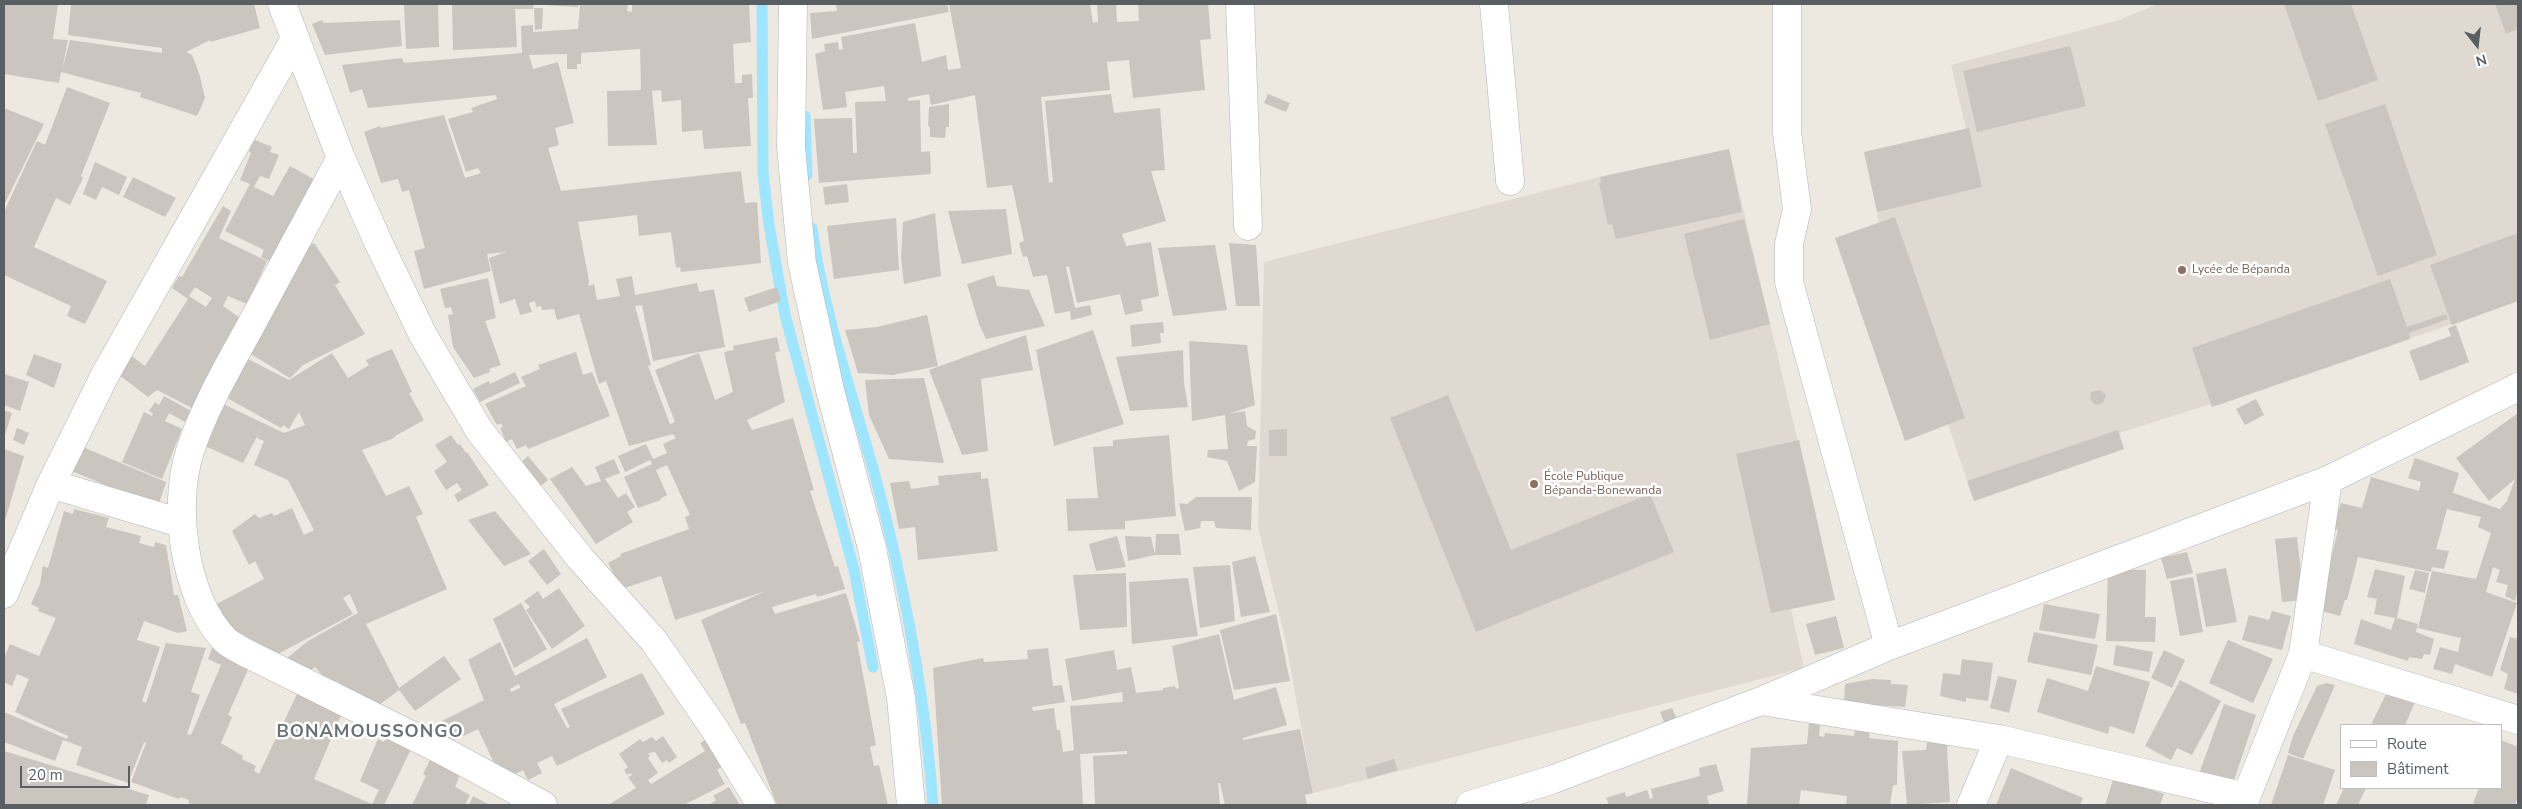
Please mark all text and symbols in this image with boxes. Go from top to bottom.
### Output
north arrow [2452,20,2502,70]
text: N [2474,49,2489,70]
place label: Lycée de Bépanda [2192,263,2290,277]
marker: Lycée de Bépanda [2176,264,2188,276]
place label: École Publique Bépanda-Bonewanda [1544,470,1662,498]
marker: École Publique Bépanda-Bonewanda [1528,478,1540,490]
district label: BONAMOUSSONGO [275,722,465,744]
legend [2340,724,2502,789]
text: Route [2387,734,2427,754]
scale bar [22,756,132,788]
text: Bâtiment [2387,759,2448,779]
text: 20 m [28,765,63,785]

